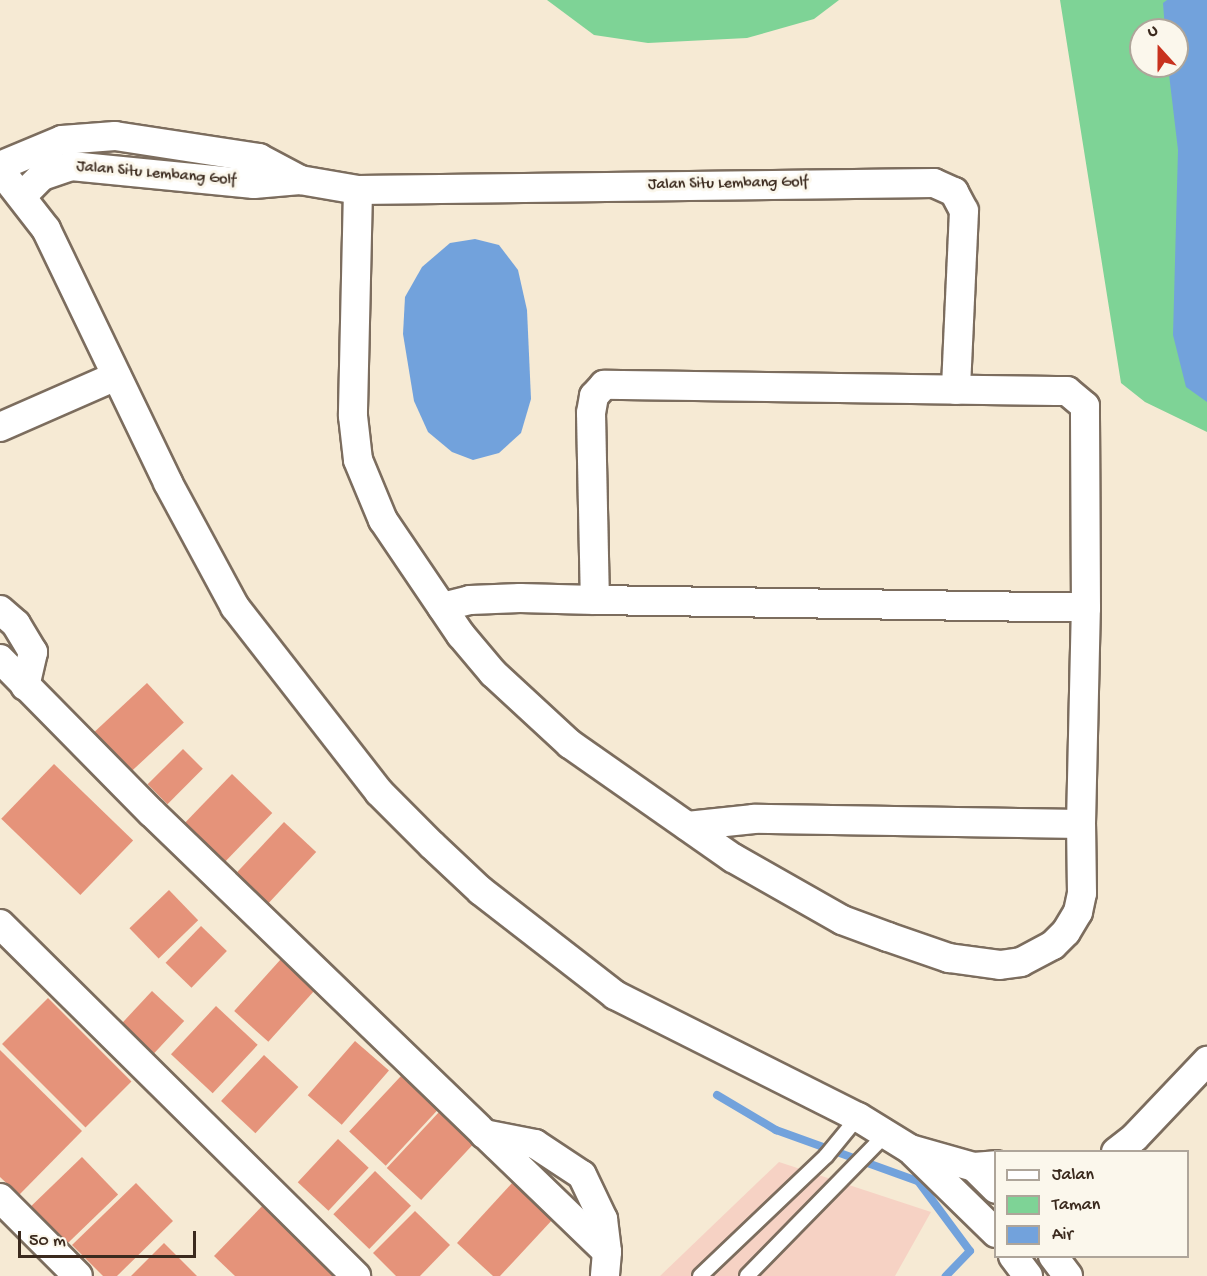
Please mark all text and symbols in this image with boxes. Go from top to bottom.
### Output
north arrow [1129,18,1189,78]
text: U [1145,22,1161,43]
street label: Jalan Situ Lembang Golf [75,158,237,192]
street label: Jalan Situ Lembang Golf [648,174,808,196]
legend [994,1150,1189,1258]
text: Jalan [1052,1165,1094,1186]
text: Taman [1052,1195,1100,1216]
scale bar [21,1219,200,1257]
text: Air [1052,1225,1073,1246]
text: 50 m [29,1231,66,1252]

